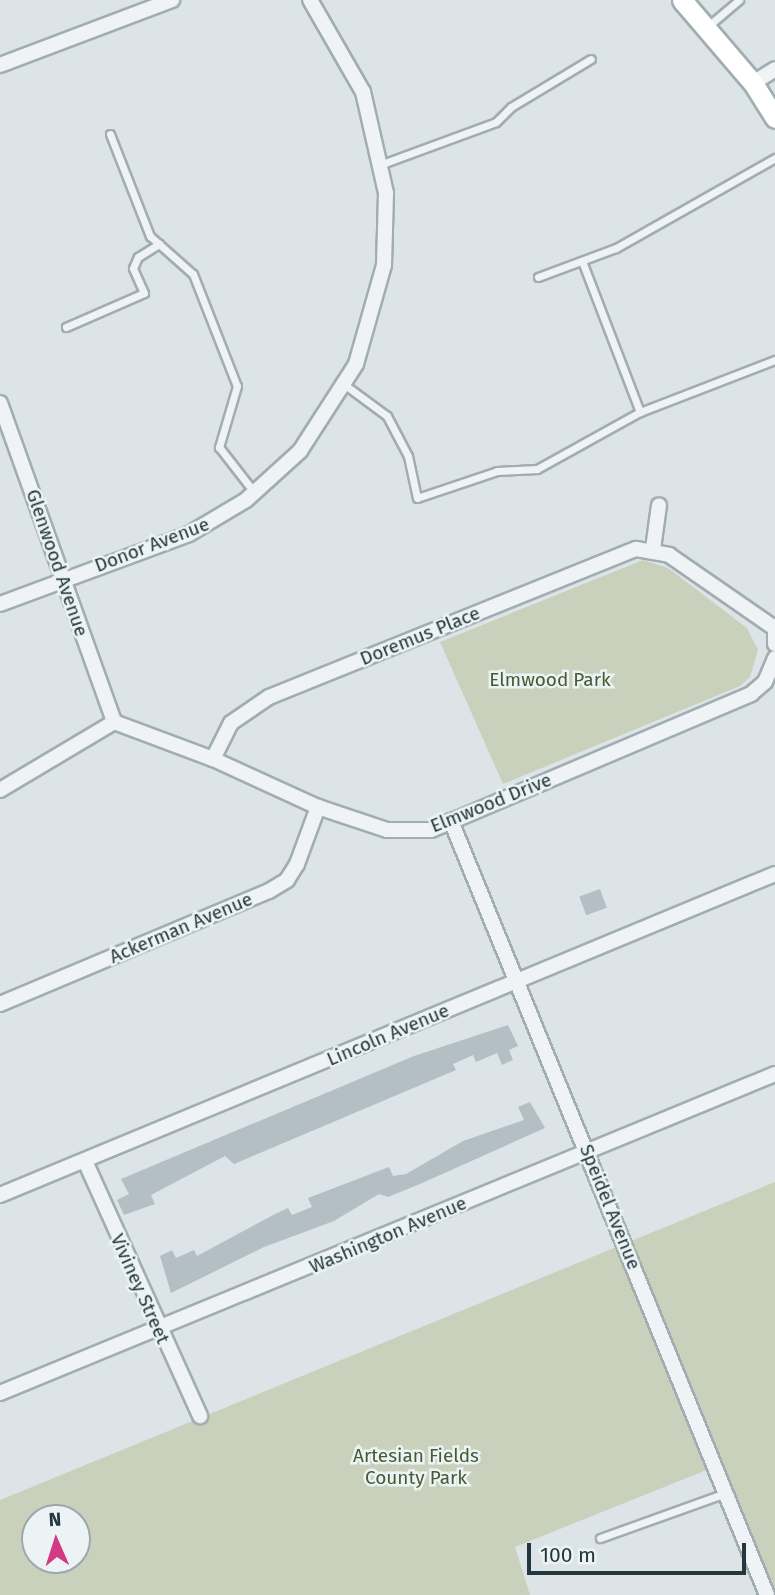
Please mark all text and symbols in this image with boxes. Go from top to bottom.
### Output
street label: Glenwood Avenue [21,486,93,640]
street label: Donor Avenue [91,513,213,577]
street label: Doremus Place [357,602,483,670]
park label: Elmwood Park [489,669,611,691]
street label: Elmwood Drive [427,768,555,838]
street label: Ackerman Avenue [106,888,256,968]
street label: Lincoln Avenue [323,999,453,1071]
street label: Speidel Avenue [575,1141,645,1273]
street label: Washington Avenue [306,1192,470,1278]
street label: Viviney Street [106,1230,174,1348]
park label: Artesian Fields County Park [353,1445,479,1489]
north arrow [21,1504,91,1574]
text: N [48,1508,62,1531]
scale bar [530,1528,749,1572]
text: 100 m [540,1542,596,1568]

